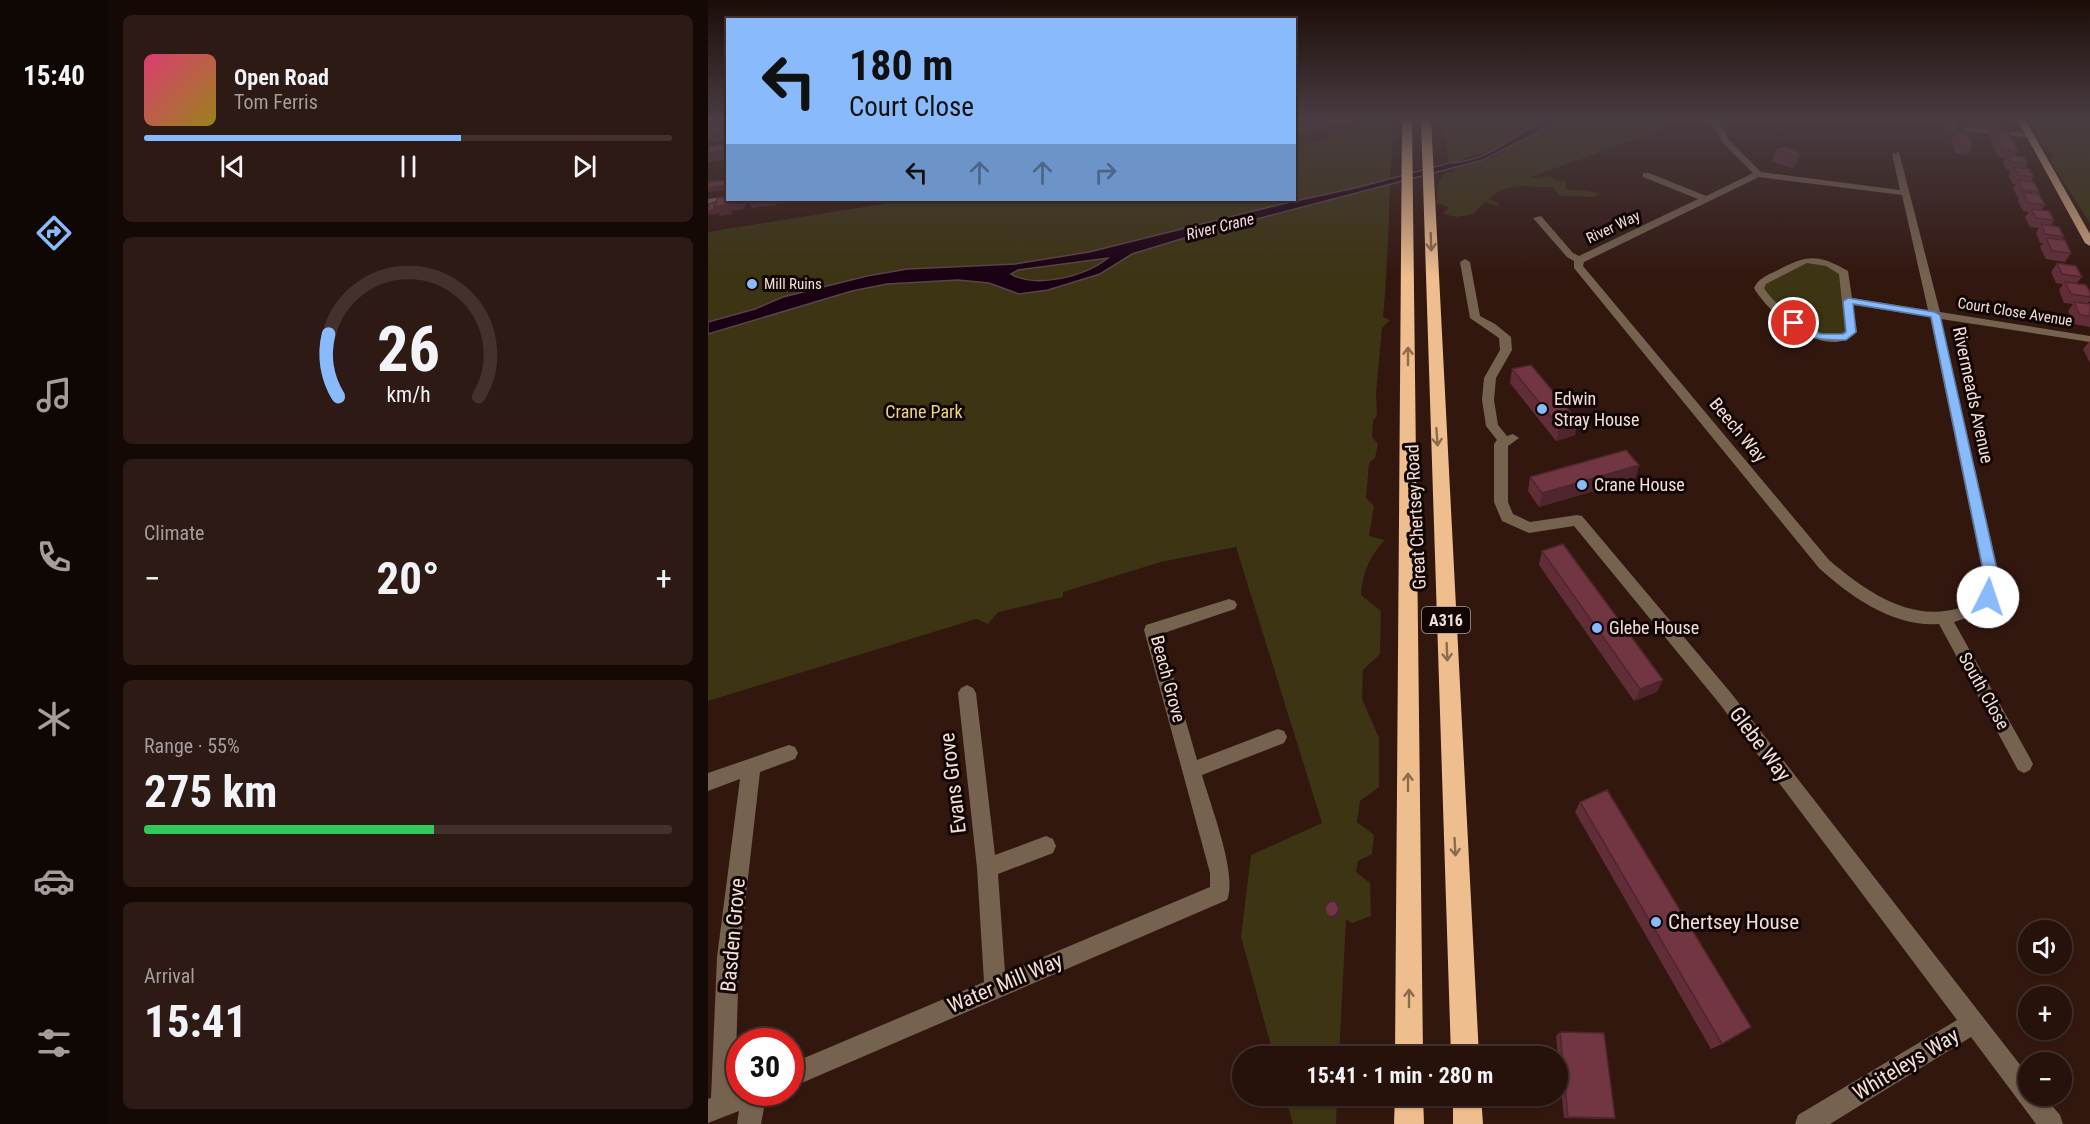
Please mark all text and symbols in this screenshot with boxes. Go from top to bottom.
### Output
text: 180 m [849,41,954,90]
icon: left [750,42,828,120]
text: 15:40 [23,60,85,92]
text: Open Road [234,65,329,90]
text: Tom Ferris [234,90,318,114]
text: Court Close [849,91,974,123]
icon: previous [216,150,249,183]
icon: pause [392,150,425,183]
icon: next [568,150,601,183]
icon: left [900,156,933,189]
icon: ahead [963,156,996,189]
icon: ahead [1026,156,1059,189]
icon: right [1089,156,1122,189]
street label: River Way [1583,207,1643,247]
water label: River Crane [1184,209,1256,244]
icon: directions [33,212,75,254]
one-way arrow [1425,231,1436,251]
place label: Mill Ruins [764,275,822,293]
marker: Mill Ruins [745,277,759,291]
street label: Court Close Avenue [1956,294,2074,330]
pin [1768,297,1819,348]
icon: arrive [1777,306,1810,339]
text: 26 [376,313,440,386]
street label: Rivermeads Avenue [1949,325,1998,465]
one-way arrow [1402,346,1414,366]
icon: music [33,374,75,416]
text: km/h [386,383,430,408]
place label: Edwin Stray House [1554,388,1639,430]
street label: Beech Way [1706,393,1772,466]
park label: Crane Park [885,401,963,422]
marker: Edwin Stray House [1535,402,1549,416]
one-way arrow [1432,426,1443,446]
street label: Great Chertsey Road [1401,444,1430,590]
place label: Crane House [1594,474,1685,495]
marker: Crane House [1575,478,1589,492]
text: Climate [144,521,204,545]
icon: phone [33,536,75,578]
text: 20° [377,552,440,605]
text: − [144,559,161,598]
text: + [656,559,672,598]
position arrow [1956,565,2020,629]
road number: A316 [1422,607,1470,633]
place label: Glebe House [1609,617,1699,638]
marker: Glebe House [1590,621,1604,635]
street label: Beach Grove [1147,633,1190,725]
one-way arrow [1442,642,1453,662]
street label: South Close [1955,648,2014,733]
icon: climate [33,698,75,740]
street label: Glebe Way [1724,702,1796,786]
street label: Evans Grove [935,731,971,835]
text: Range · 55% [144,734,240,758]
text: 275 km [144,765,277,818]
one-way arrow [1402,772,1414,792]
one-way arrow [1449,837,1460,857]
icon: car [33,860,75,902]
street label: Basden Grove [716,877,750,993]
place label: Chertsey House [1668,910,1799,934]
marker: Chertsey House [1649,915,1663,929]
map controls [2018,920,2072,1106]
button: sound [2018,920,2072,974]
street label: Water Mill Way [944,948,1066,1018]
text: Arrival [144,964,195,988]
button: + [2018,986,2072,1040]
one-way arrow [1403,988,1415,1008]
text: 15:41 [144,995,247,1048]
icon: filters [33,1022,75,1064]
street label: Whiteleys Way [1849,1023,1963,1105]
speed limit sign: 30 [726,1028,804,1106]
button: − [2018,1052,2072,1106]
text: 15:41 · 1 min · 280 m [1307,1063,1493,1088]

